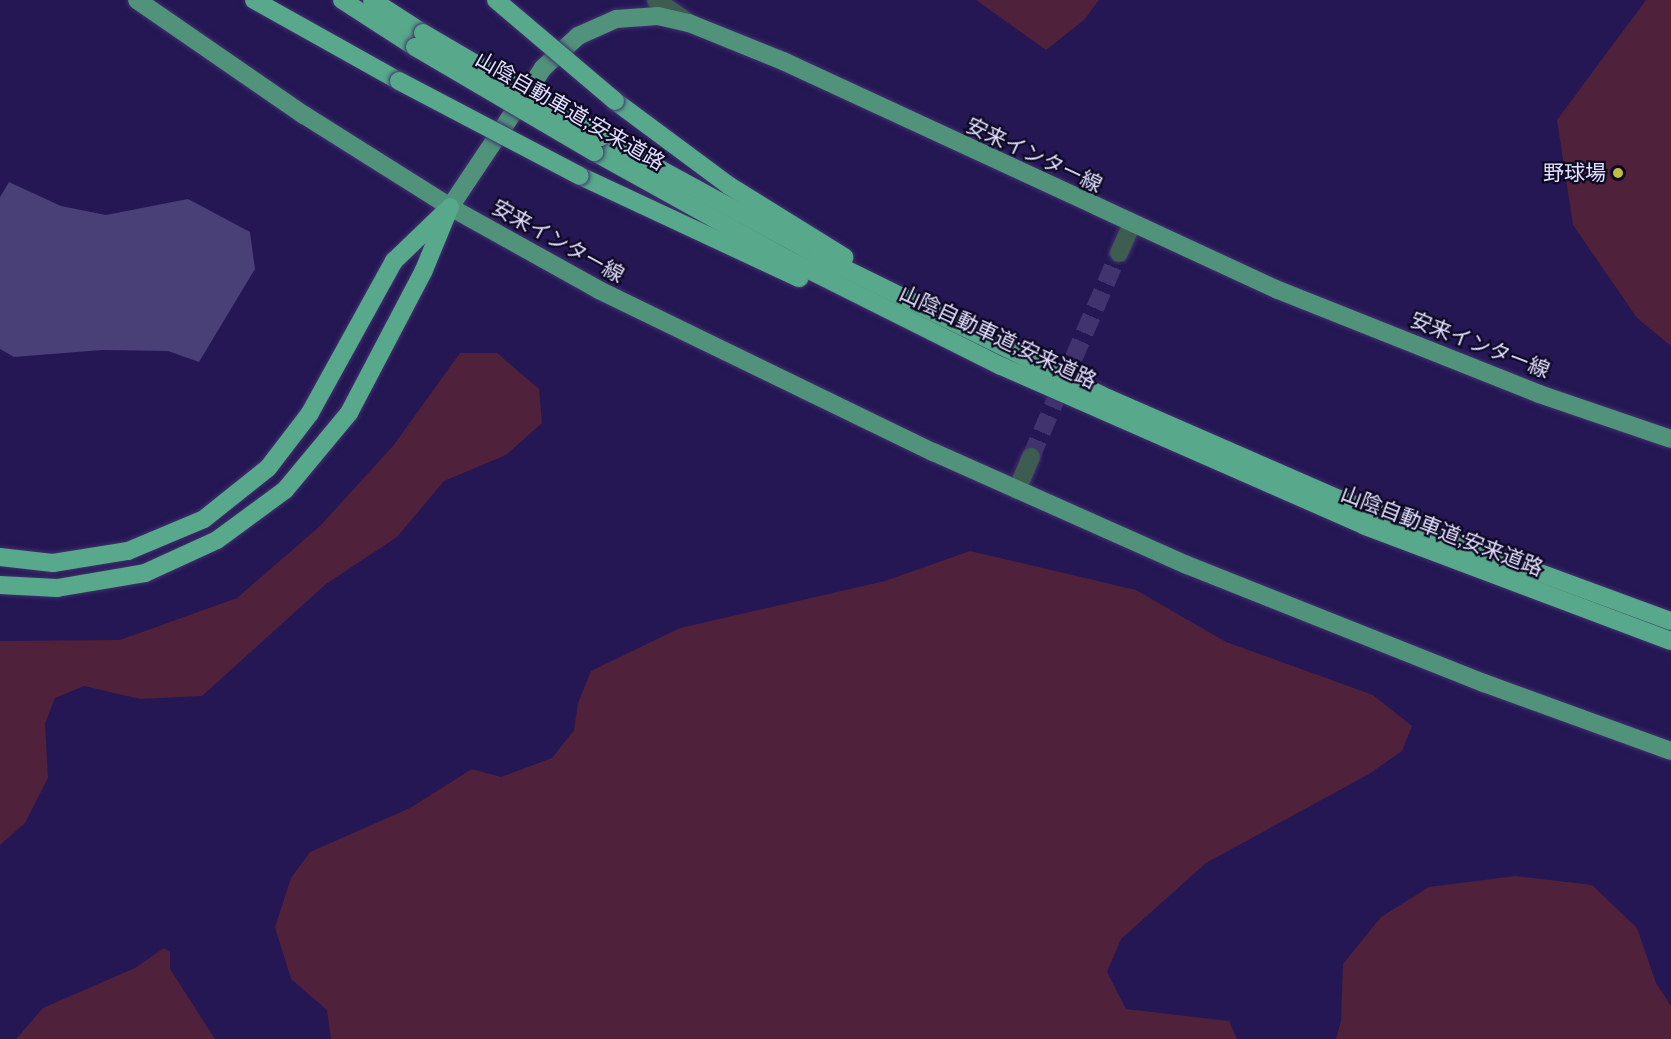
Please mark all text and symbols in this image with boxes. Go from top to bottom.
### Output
street label: 山陰自動車道;安来道路 [471,46,669,176]
street label: 安来インター線 [962,113,1106,197]
place label: 野球場 [1543,160,1606,186]
marker: 野球場 [1611,166,1625,180]
street label: 安来インター線 [488,194,628,288]
street label: 山陰自動車道;安来道路 [895,280,1101,394]
street label: 安来インター線 [1407,307,1553,383]
street label: 山陰自動車道;安来道路 [1337,481,1547,581]

